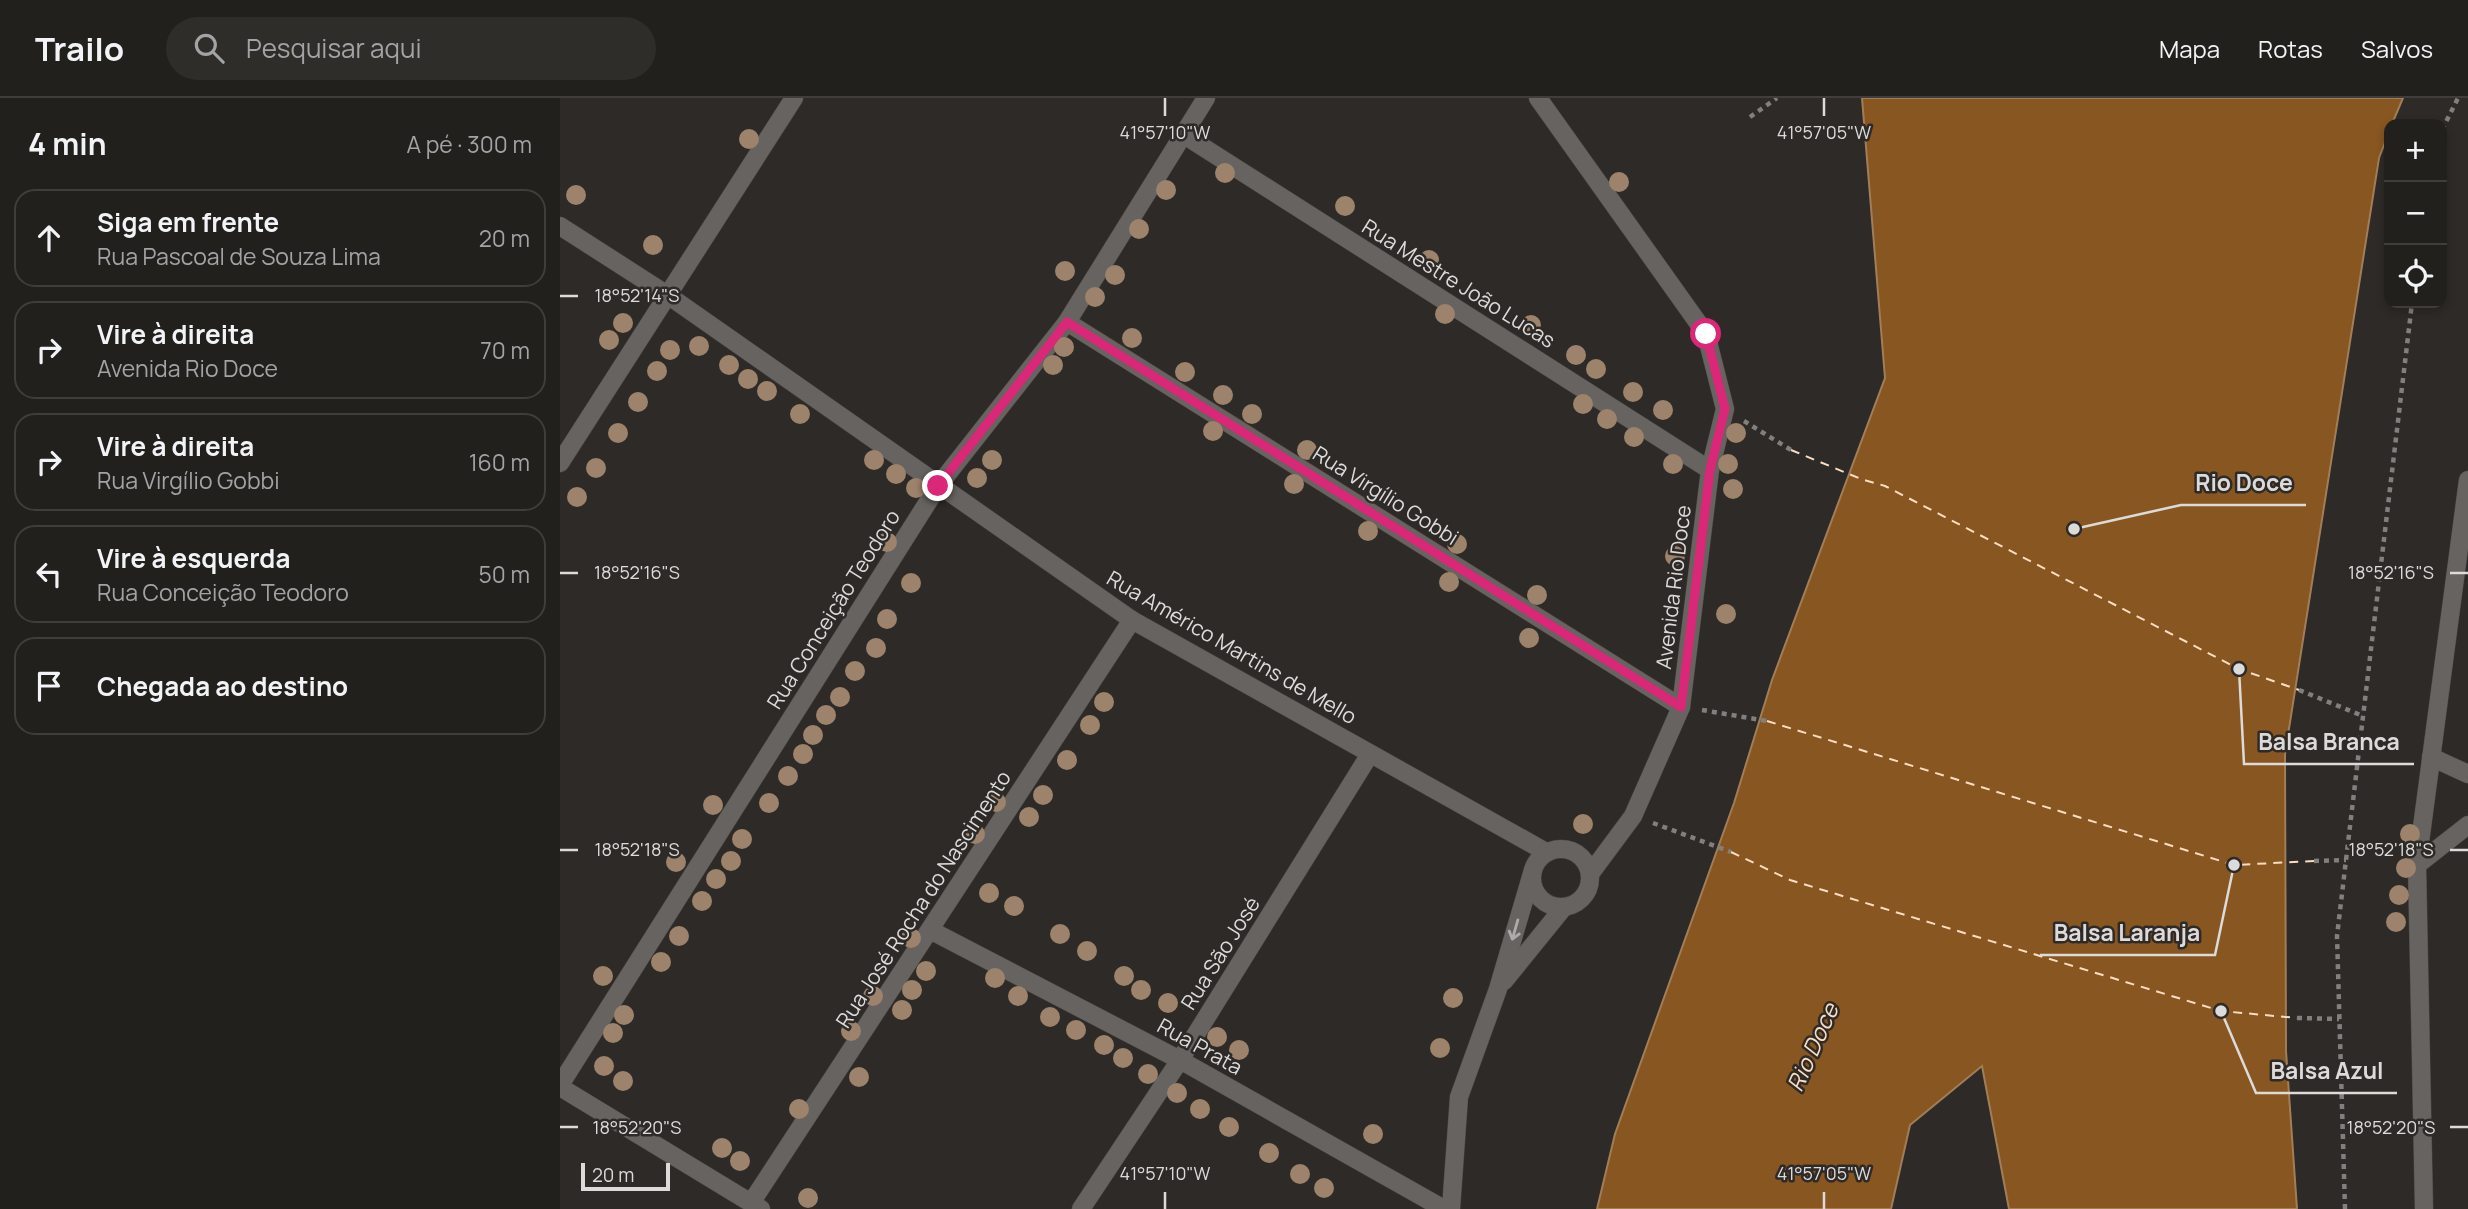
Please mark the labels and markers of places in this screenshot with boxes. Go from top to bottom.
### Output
callout: Rio Doce [2181,461,2306,505]
callout: Balsa Branca [2244,720,2414,764]
callout: Balsa Laranja [2040,911,2215,955]
callout: Balsa Azul [2256,1049,2397,1093]

